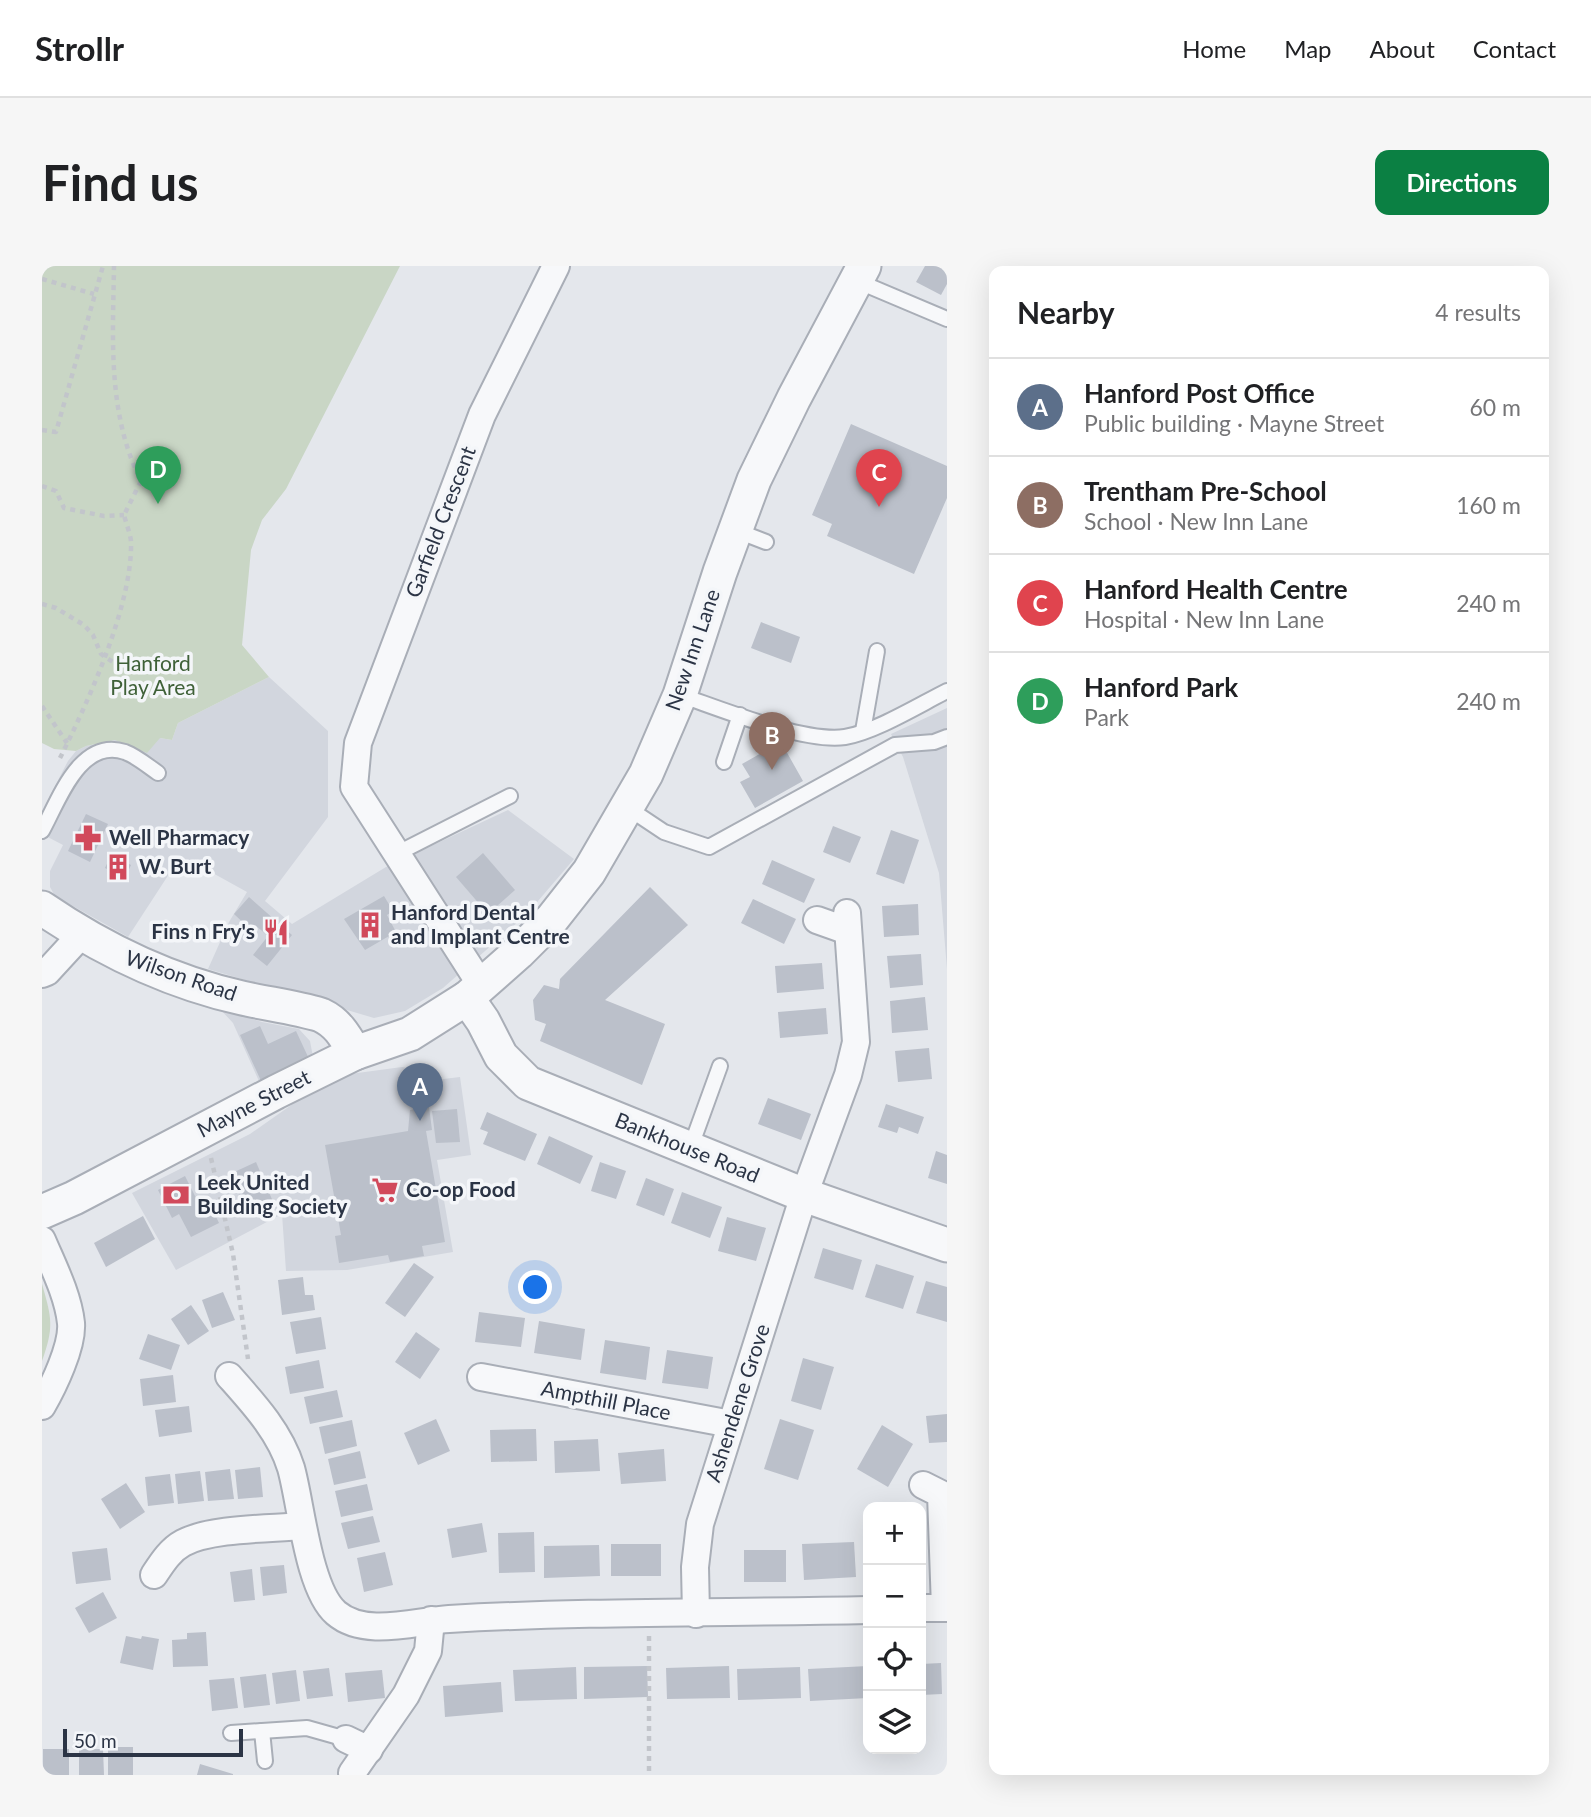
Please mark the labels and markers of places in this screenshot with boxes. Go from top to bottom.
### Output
pin: D [135,446,181,504]
pin: C [856,449,902,507]
pin: B [749,712,795,770]
pharmacy icon: Well Pharmacy [73,823,103,853]
place label: Well Pharmacy [109,824,250,849]
building icon: W. Burt [103,852,133,882]
place label: W. Burt [139,853,211,878]
place label: Hanford Dental and Implant Centre [391,899,570,948]
building icon: Hanford Dental and Implant Centre [355,910,385,940]
restaurant icon: Fins n Fry's [261,917,291,947]
place label: Fins n Fry's [151,918,255,943]
pin: A [397,1063,443,1121]
place label: Leek United Building Society [197,1169,348,1218]
supermarket icon: Co-op Food [370,1175,400,1205]
place label: Co-op Food [406,1176,516,1201]
bank icon: Leek United Building Society [161,1180,191,1210]

